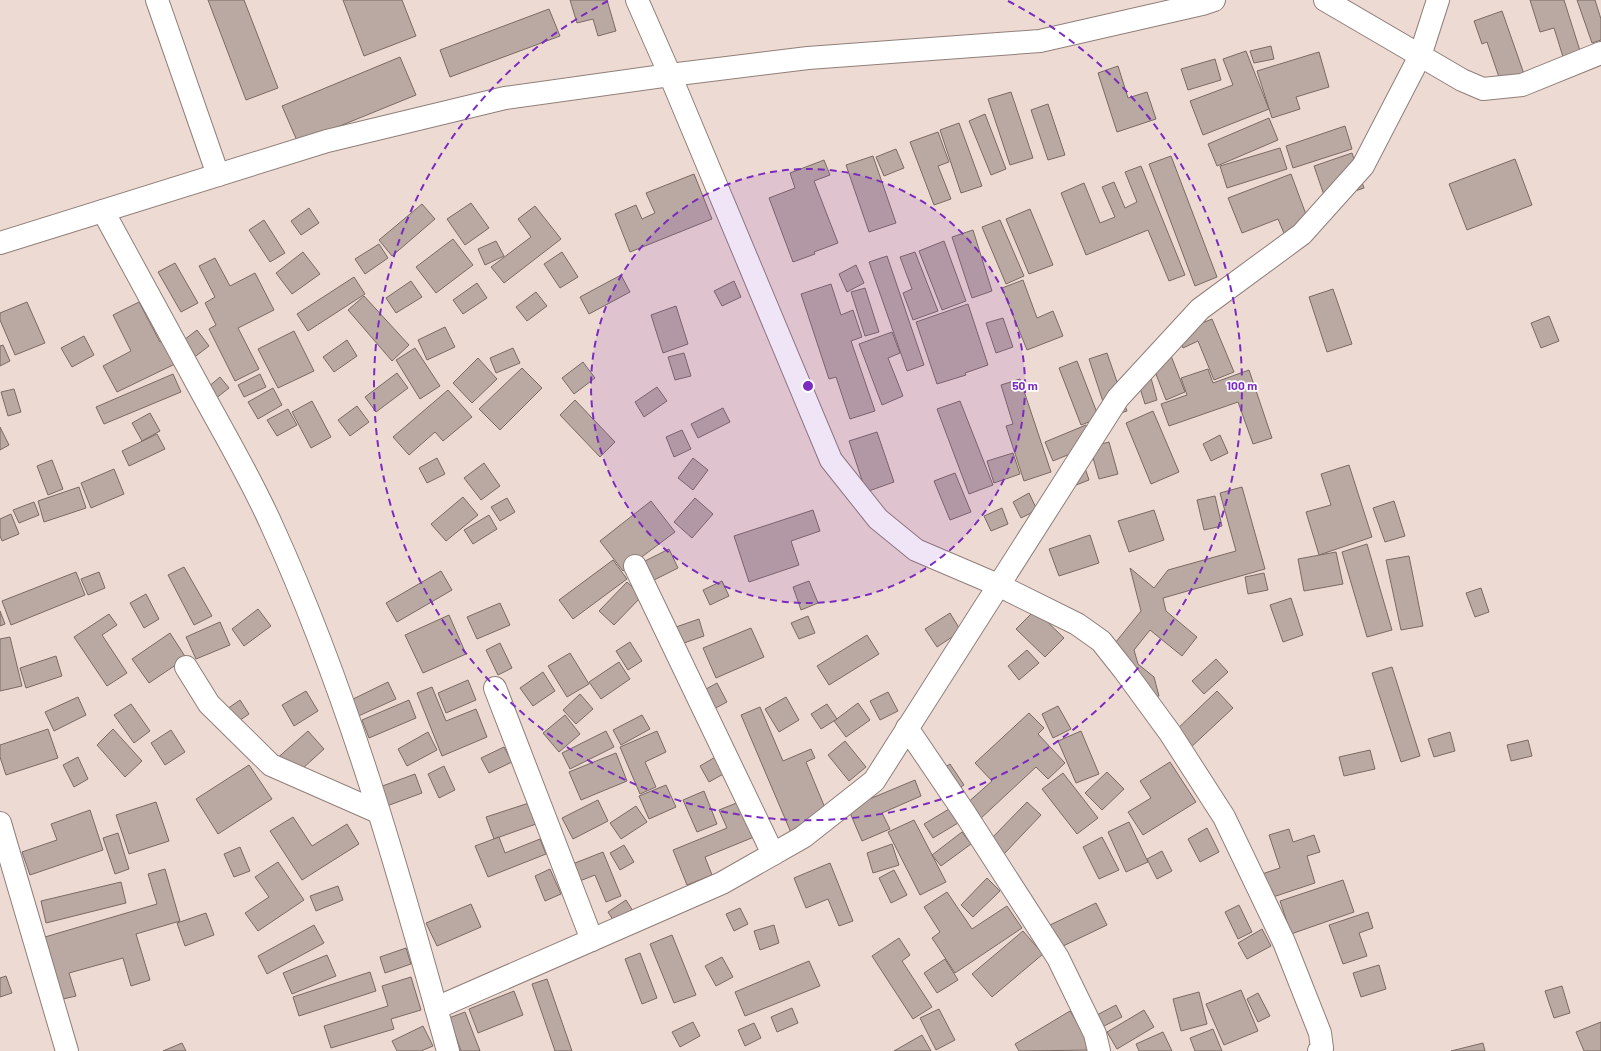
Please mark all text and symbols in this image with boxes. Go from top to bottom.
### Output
text: 50 m [1012,378,1038,392]
text: 100 m [1227,378,1257,392]
centre of rings [801,379,815,393]

